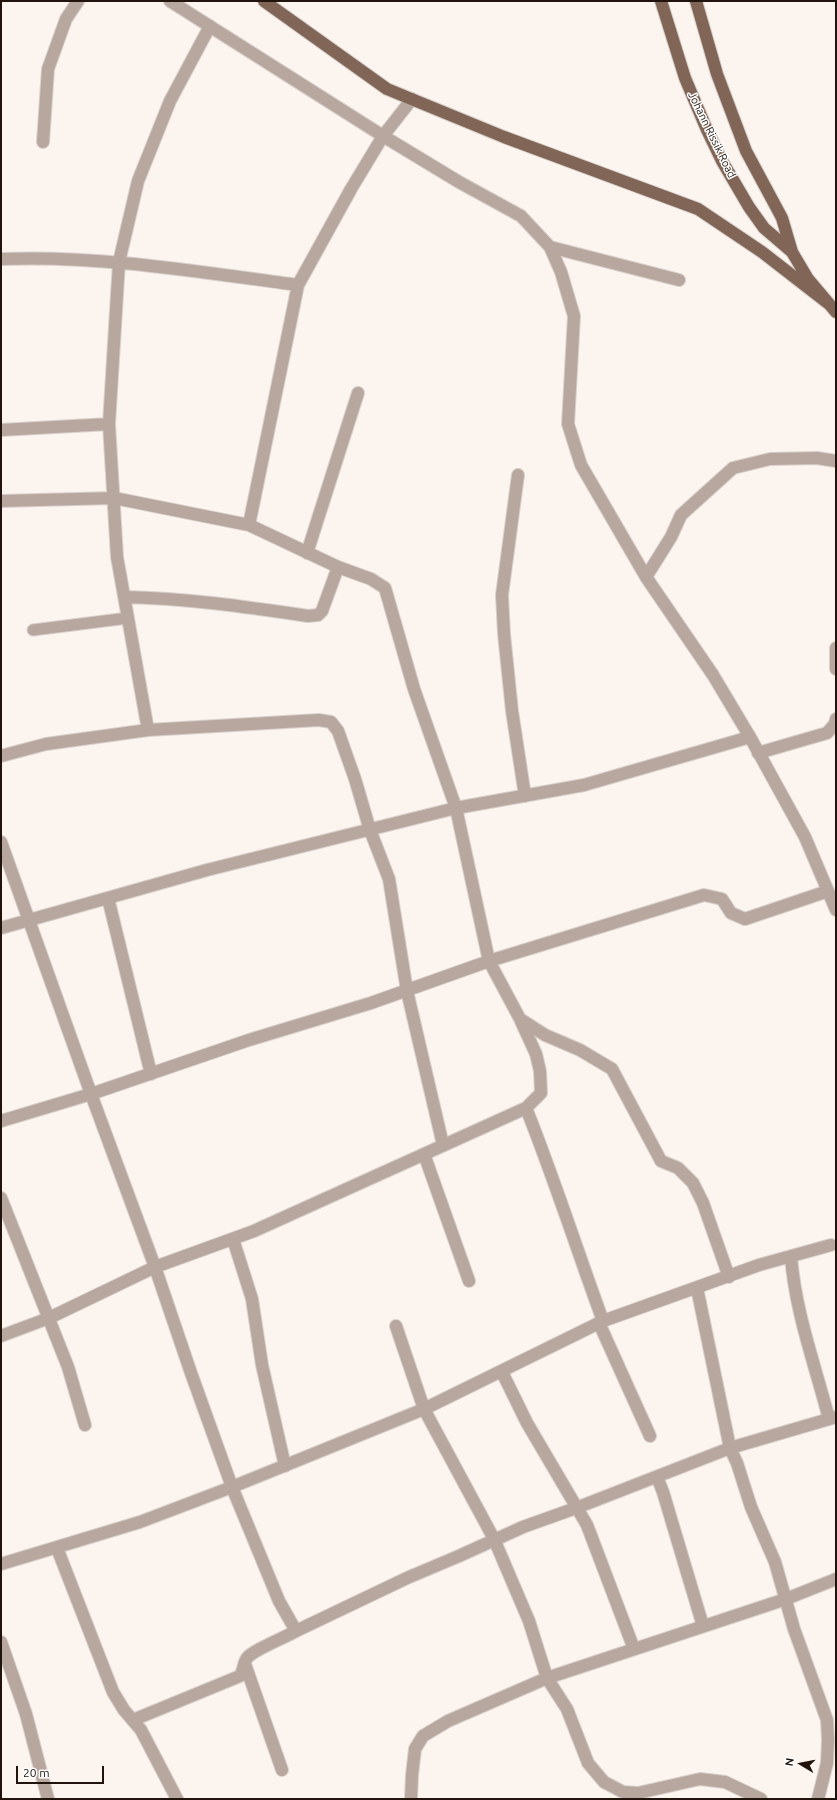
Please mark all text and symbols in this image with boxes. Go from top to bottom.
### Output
street label: Johann Rissik Road [685,90,739,180]
north arrow [781,1744,821,1784]
text: N [783,1757,796,1767]
scale bar [18,1758,106,1784]
text: 20 m [23,1766,50,1779]

